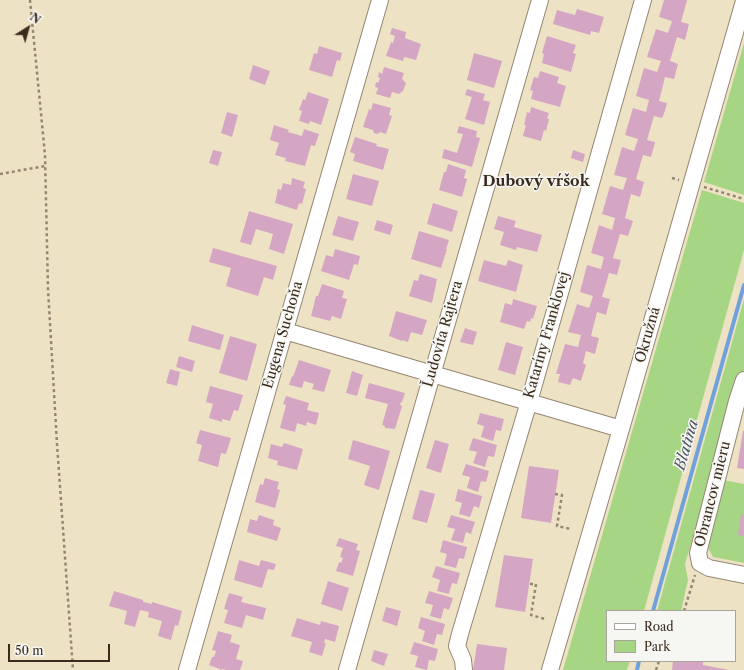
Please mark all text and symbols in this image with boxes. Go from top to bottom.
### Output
north arrow [8,8,48,48]
text: N [27,10,43,27]
district label: Dubový vŕšok [482,173,590,191]
street label: Kataríny Franklovej [521,270,573,400]
street label: Eugena Suchoňa [260,279,306,391]
street label: Ľudovíta Rajtera [420,279,466,389]
street label: Okružná [632,305,664,365]
water label: Blatina [671,418,703,472]
street label: Obrancov mieru [692,439,734,549]
legend [606,610,736,662]
text: Road [644,619,674,634]
scale bar [10,636,112,662]
text: Park [644,639,670,654]
text: 50 m [15,643,44,658]

